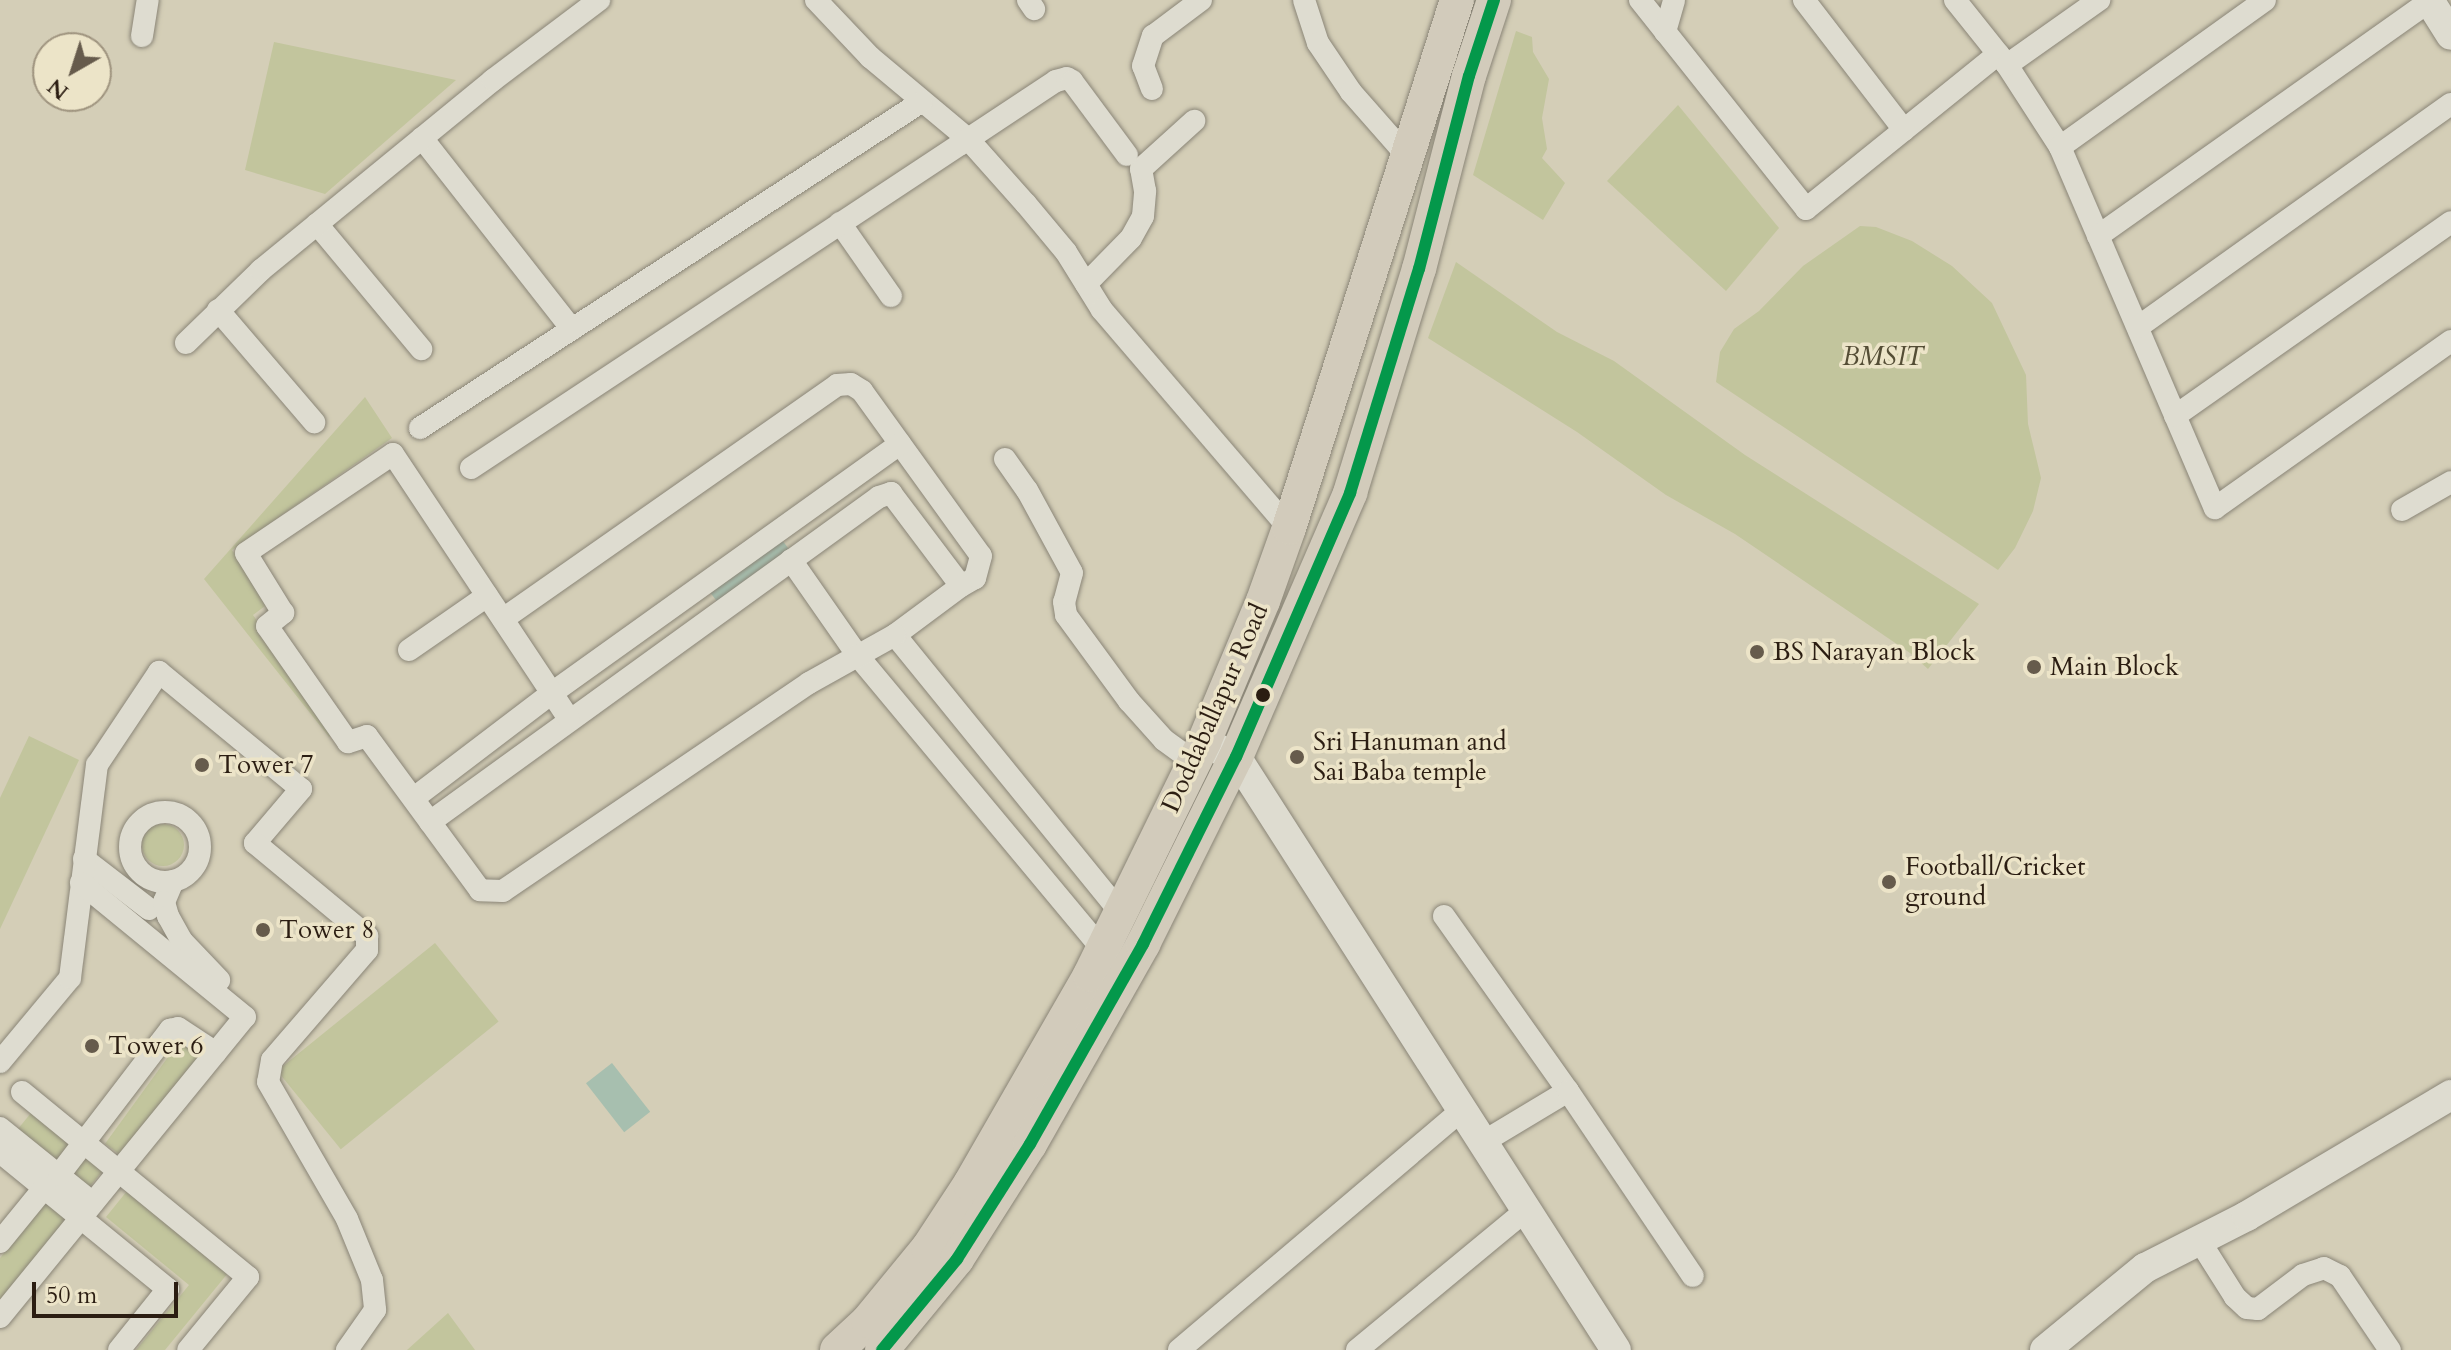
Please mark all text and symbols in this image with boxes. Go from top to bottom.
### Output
north arrow [32,32,112,112]
text: N [41,71,75,107]
park label: BMSIT [1842,341,1924,373]
street label: Doddaballapur Road [1155,599,1275,817]
place label: BS Narayan Block [1773,636,1976,668]
marker: BS Narayan Block [1748,643,1766,661]
place label: Main Block [2050,651,2179,683]
marker: Main Block [2025,658,2043,676]
unlabelled marker [1255,687,1271,703]
place label: Sri Hanuman and Sai Baba temple [1313,726,1507,788]
marker: Sri Hanuman and Sai Baba temple [1288,748,1306,766]
place label: Tower 7 [218,749,314,781]
marker: Tower 7 [193,756,211,774]
place label: Football/Cricket ground [1905,851,2085,912]
marker: Football/Cricket ground [1880,873,1898,891]
place label: Tower 8 [279,914,375,946]
marker: Tower 8 [254,921,272,939]
place label: Tower 6 [108,1030,204,1062]
marker: Tower 6 [83,1037,101,1055]
scale bar [36,1266,182,1316]
text: 50 m [46,1279,97,1312]

